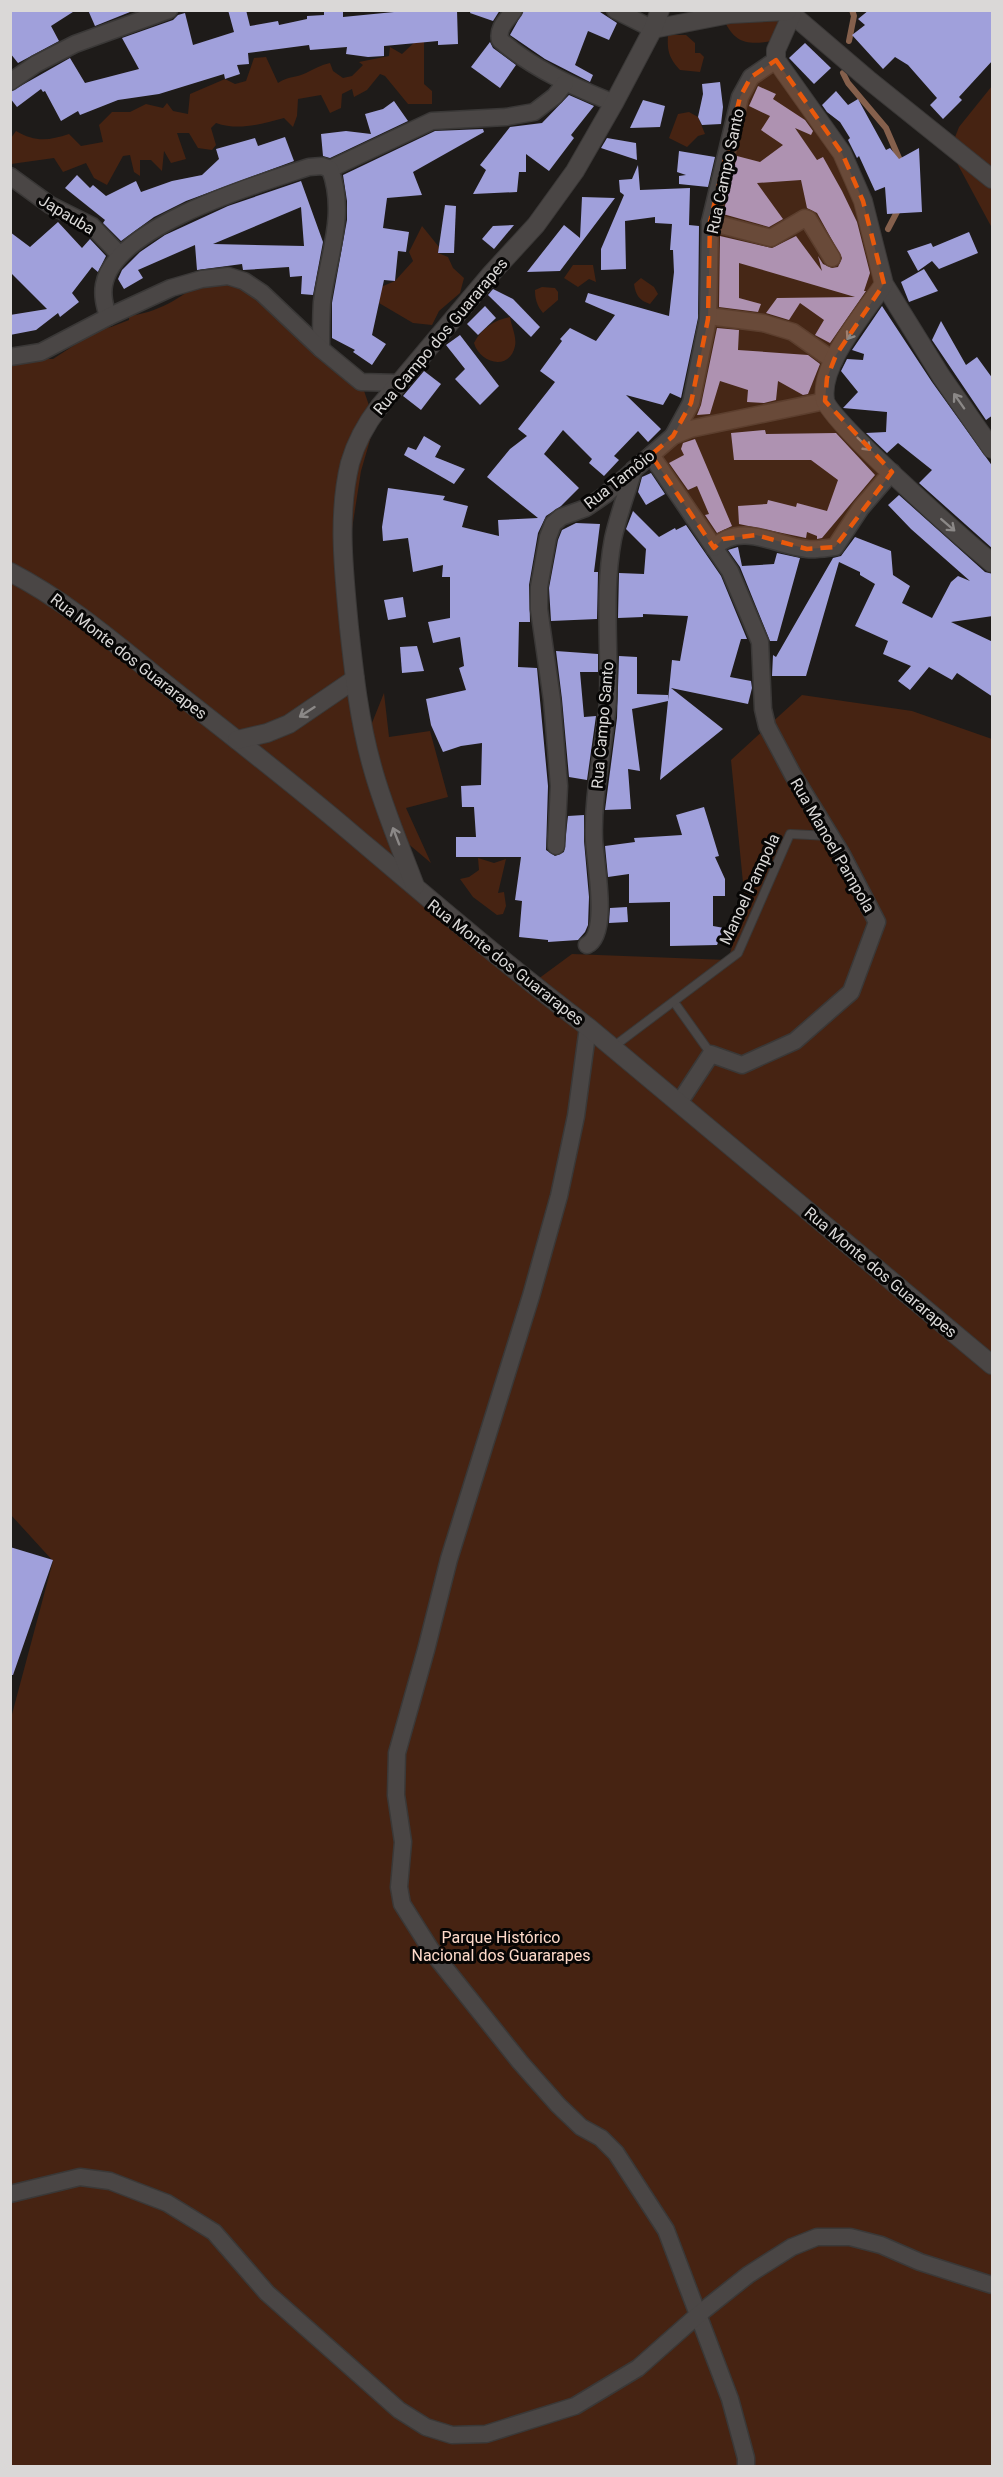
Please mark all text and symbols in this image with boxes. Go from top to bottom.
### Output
street label: Rua Campo Santo [703,107,748,236]
street label: Japauba [35,190,98,238]
street label: Rua Campo dos Guararapes [369,254,512,419]
one-way arrow [845,324,858,341]
one-way arrow [953,393,965,409]
one-way arrow [856,437,871,452]
street label: Rua Tamôio [580,446,658,513]
one-way arrow [940,518,955,532]
street label: Rua Monte dos Guararapes [47,589,211,723]
street label: Rua Campo Santo [587,661,618,790]
one-way arrow [298,706,315,719]
street label: Rua Manoel Pampola [786,775,879,916]
one-way arrow [389,827,400,846]
street label: Manoel Pampola [715,831,784,948]
street label: Rua Monte dos Guararapes [424,895,588,1029]
street label: Rua Monte dos Guararapes [801,1203,961,1342]
park label: Parque Histórico Nacional dos Guararapes [411,1928,591,1965]

